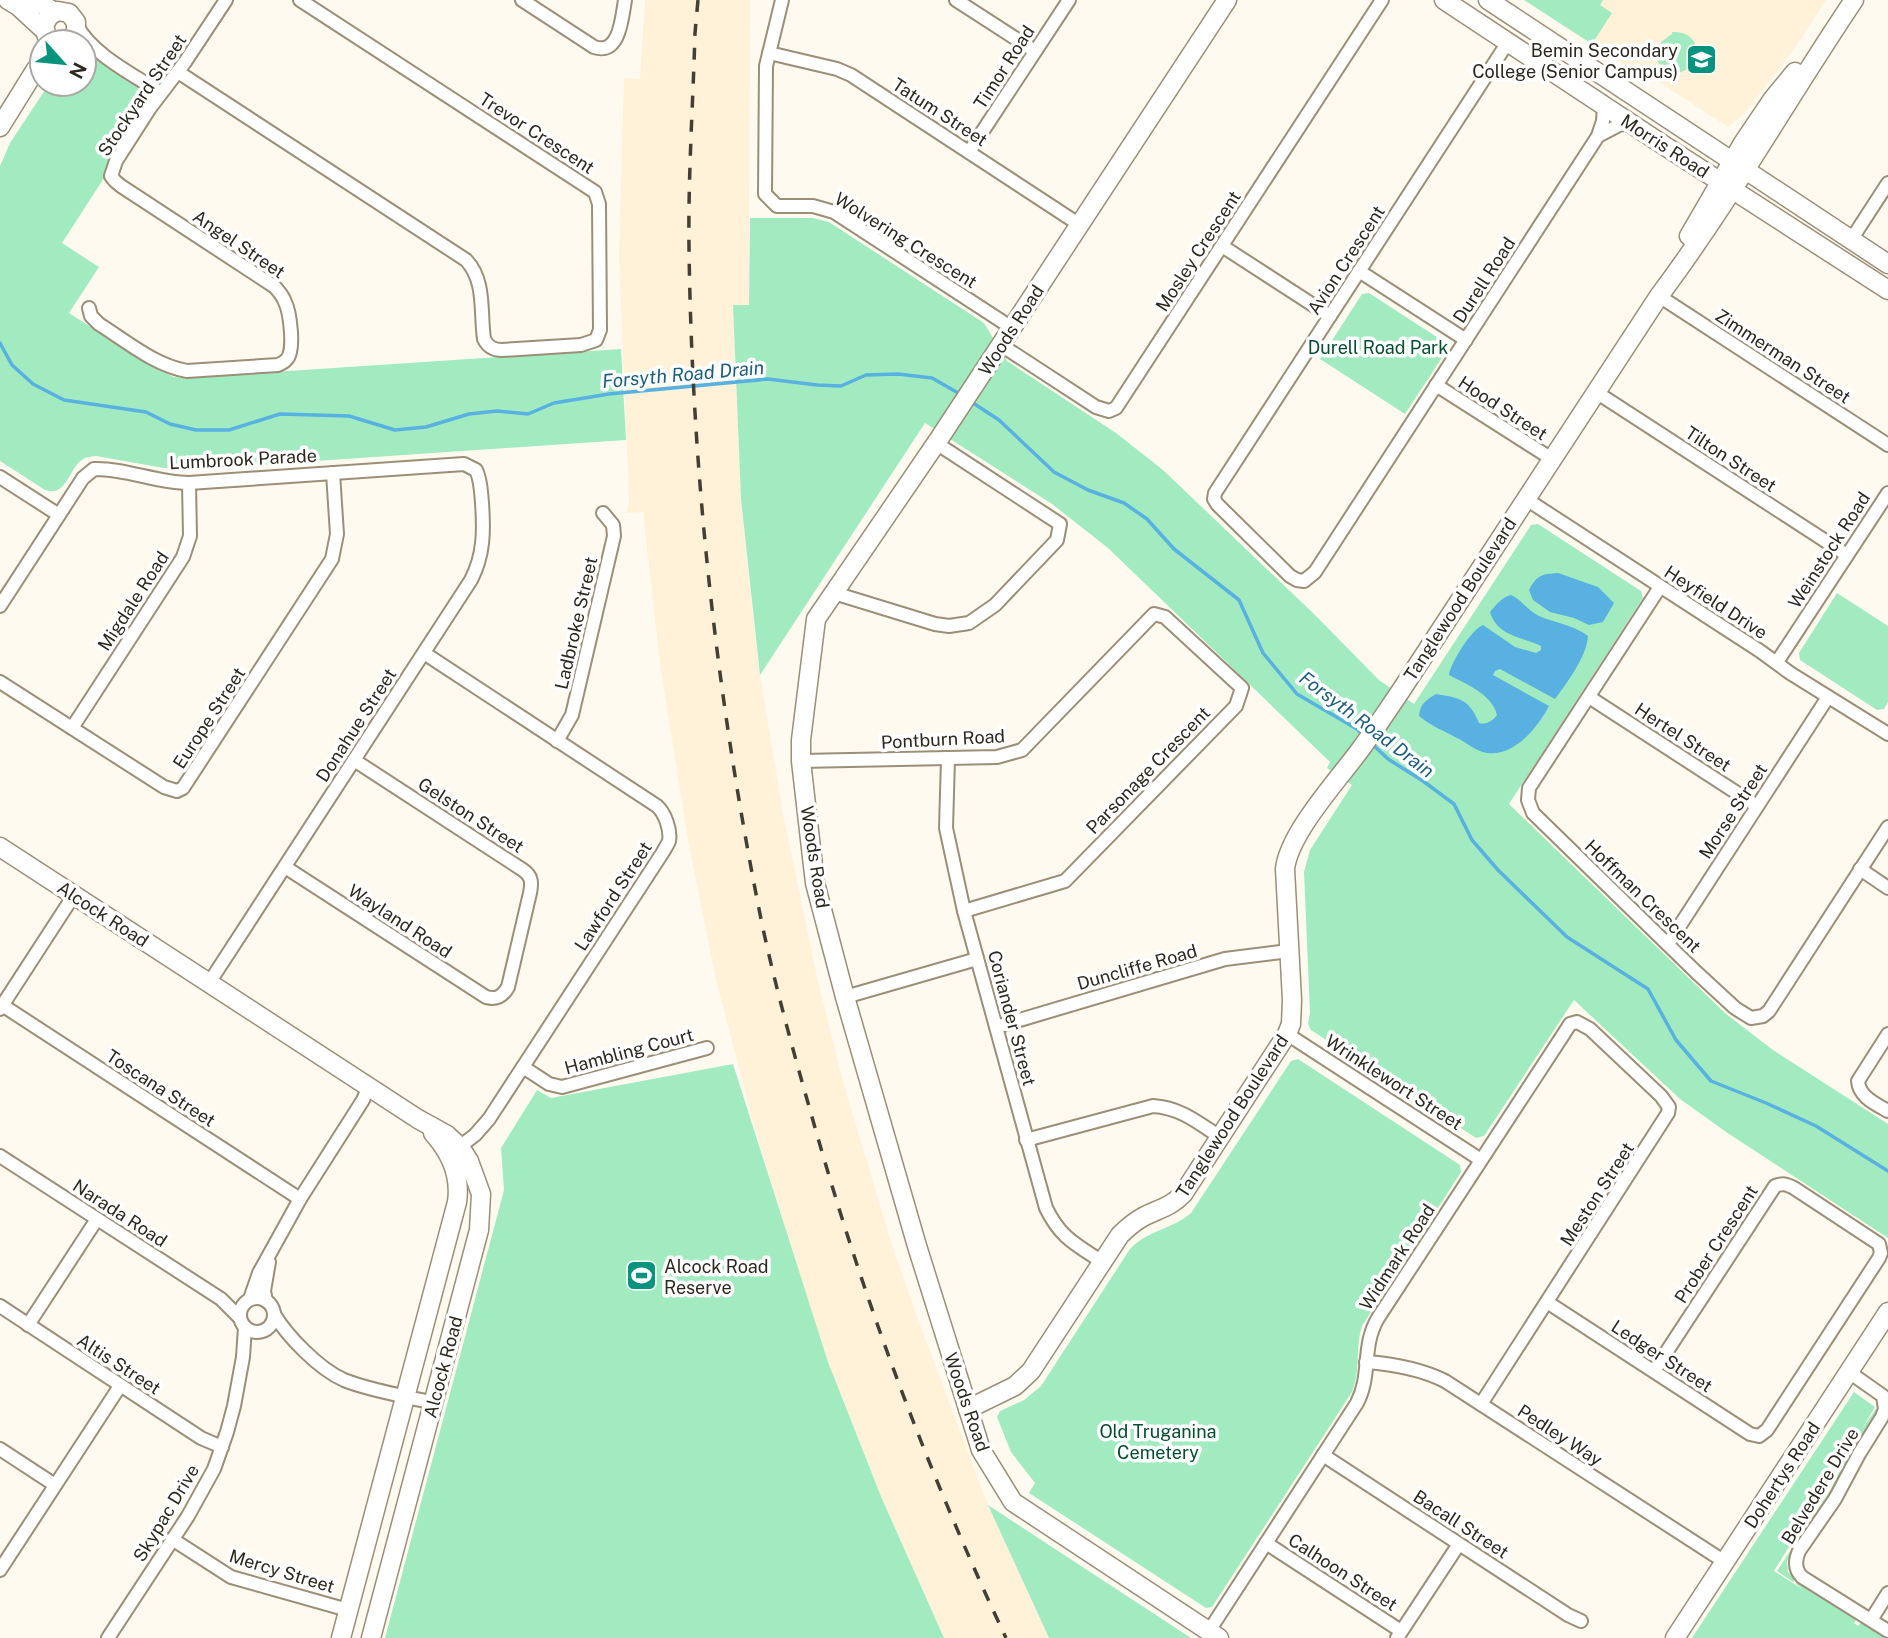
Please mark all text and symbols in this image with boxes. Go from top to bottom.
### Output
street label: Timor Road [969,21,1039,113]
north arrow [28,28,98,98]
street label: Stockyard Street [93,30,191,160]
place label: Bemin Secondary College (Senior Campus) [1472,40,1678,82]
school or university icon: Bemin Secondary College (Senior Campus) [1684,43,1718,77]
text: N [65,59,91,82]
street label: Tatum Street [888,73,992,151]
street label: Trevor Crescent [476,88,598,178]
street label: Morris Road [1617,110,1713,182]
street label: Mosley Crescent [1151,187,1245,315]
street label: Wolvering Crescent [831,188,981,292]
street label: Avion Crescent [1303,202,1389,318]
street label: Angel Street [189,205,289,283]
street label: Durell Road [1449,233,1519,327]
street label: Woods Road [974,281,1048,379]
street label: Zimmerman Street [1711,304,1855,408]
park label: Durell Road Park [1308,337,1448,358]
water label: Forsyth Road Drain [601,356,765,392]
street label: Hood Street [1455,371,1551,445]
street label: Tilton Street [1682,422,1780,496]
street label: Lumbrook Parade [169,445,317,473]
street label: Weinstock Road [1784,488,1874,612]
street label: Tanglewood Boulevard [1399,514,1521,684]
street label: Migdale Road [93,547,173,655]
street label: Ladbroke Street [551,555,601,691]
street label: Heyfield Drive [1661,561,1771,643]
street label: Europe Street [168,663,250,773]
street label: Donahue Street [312,664,400,786]
water label: Forsyth Road Drain [1295,666,1439,782]
street label: Hertel Street [1631,698,1735,776]
street label: Parsonage Crescent [1082,702,1214,838]
street label: Pontburn Road [880,725,1006,753]
street label: Morse Street [1694,760,1772,862]
street label: Gelston Street [414,773,528,857]
street label: Woods Road [797,804,833,910]
street label: Hoffman Crescent [1581,835,1705,957]
street label: Lawford Street [570,838,656,954]
street label: Alcock Road [53,877,153,951]
street label: Wayland Road [344,880,456,962]
street label: Duncliffe Road [1075,940,1199,994]
street label: Coriander Street [984,948,1040,1088]
street label: Hambling Court [562,1024,696,1078]
street label: Wrinklewort Street [1322,1030,1466,1134]
street label: Tanglewood Boulevard [1171,1031,1293,1201]
street label: Toscana Street [103,1045,219,1131]
street label: Meston Street [1556,1138,1638,1250]
street label: Narada Road [69,1175,171,1251]
street label: Prober Crescent [1670,1181,1762,1307]
street label: Widmark Road [1355,1200,1439,1314]
place label: Alcock Road Reserve [664,1256,768,1298]
sports icon: Alcock Road Reserve [624,1259,658,1293]
street label: Alcock Road [419,1314,467,1420]
street label: Ledger Street [1608,1316,1716,1396]
street label: Altis Street [73,1329,165,1399]
street label: Woods Road [940,1350,994,1454]
street label: Pedley Way [1514,1400,1607,1470]
street label: Dohertys Road [1740,1418,1824,1532]
park label: Old Truganina Cemetery [1100,1421,1216,1463]
street label: Belvedere Drive [1777,1424,1863,1548]
street label: Skypac Drive [129,1461,203,1565]
street label: Bacall Street [1409,1485,1513,1563]
street label: Calhoon Street [1285,1529,1401,1615]
street label: Mercy Street [227,1545,337,1597]

